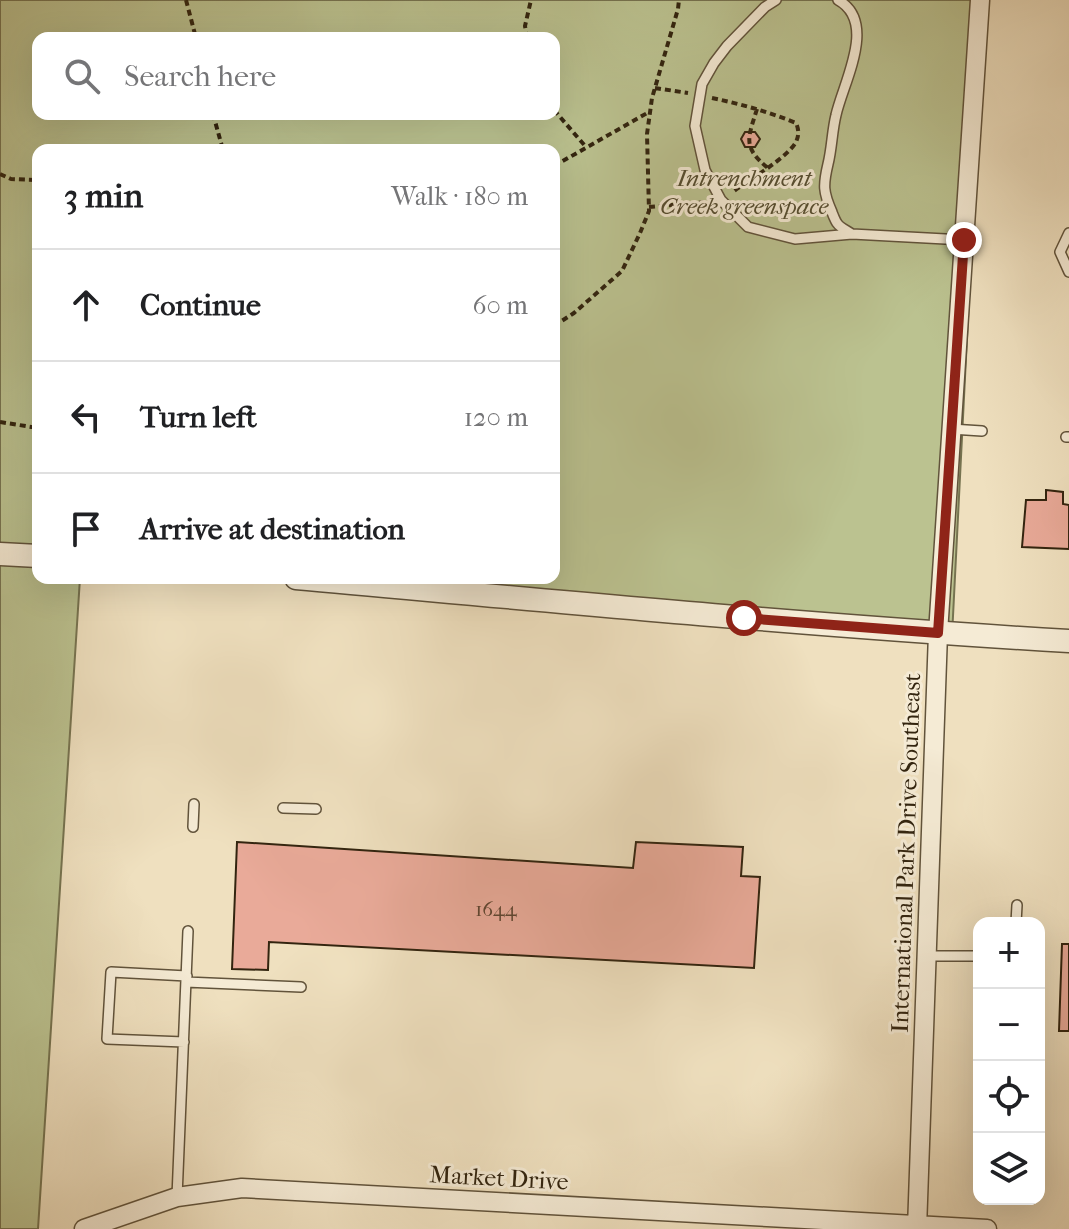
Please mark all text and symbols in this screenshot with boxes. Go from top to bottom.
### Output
search box [32,32,560,120]
icon: search [60,54,104,98]
text: Search here [124,59,276,94]
park label: Intrenchment Creek greenspace [660,164,829,220]
text: 3 min [64,176,143,216]
text: Walk · 180 m [391,181,528,212]
route end [946,222,982,258]
icon: ahead [64,283,108,327]
text: Continue [140,288,261,323]
text: 60 m [472,290,528,321]
icon: left [64,395,108,439]
text: Turn left [140,400,257,435]
text: 120 m [464,402,528,433]
icon: arrive [64,507,108,551]
text: Arrive at destination [140,512,405,547]
route start [726,600,762,636]
street label: International Park Drive Southeast [886,672,926,1033]
house number: 1644 [475,898,518,921]
map controls [973,917,1045,1205]
button: + [973,917,1045,989]
button: − [973,989,1045,1061]
button: locate [973,1061,1045,1133]
button: layers [973,1133,1045,1205]
street label: Market Drive [429,1160,569,1196]

